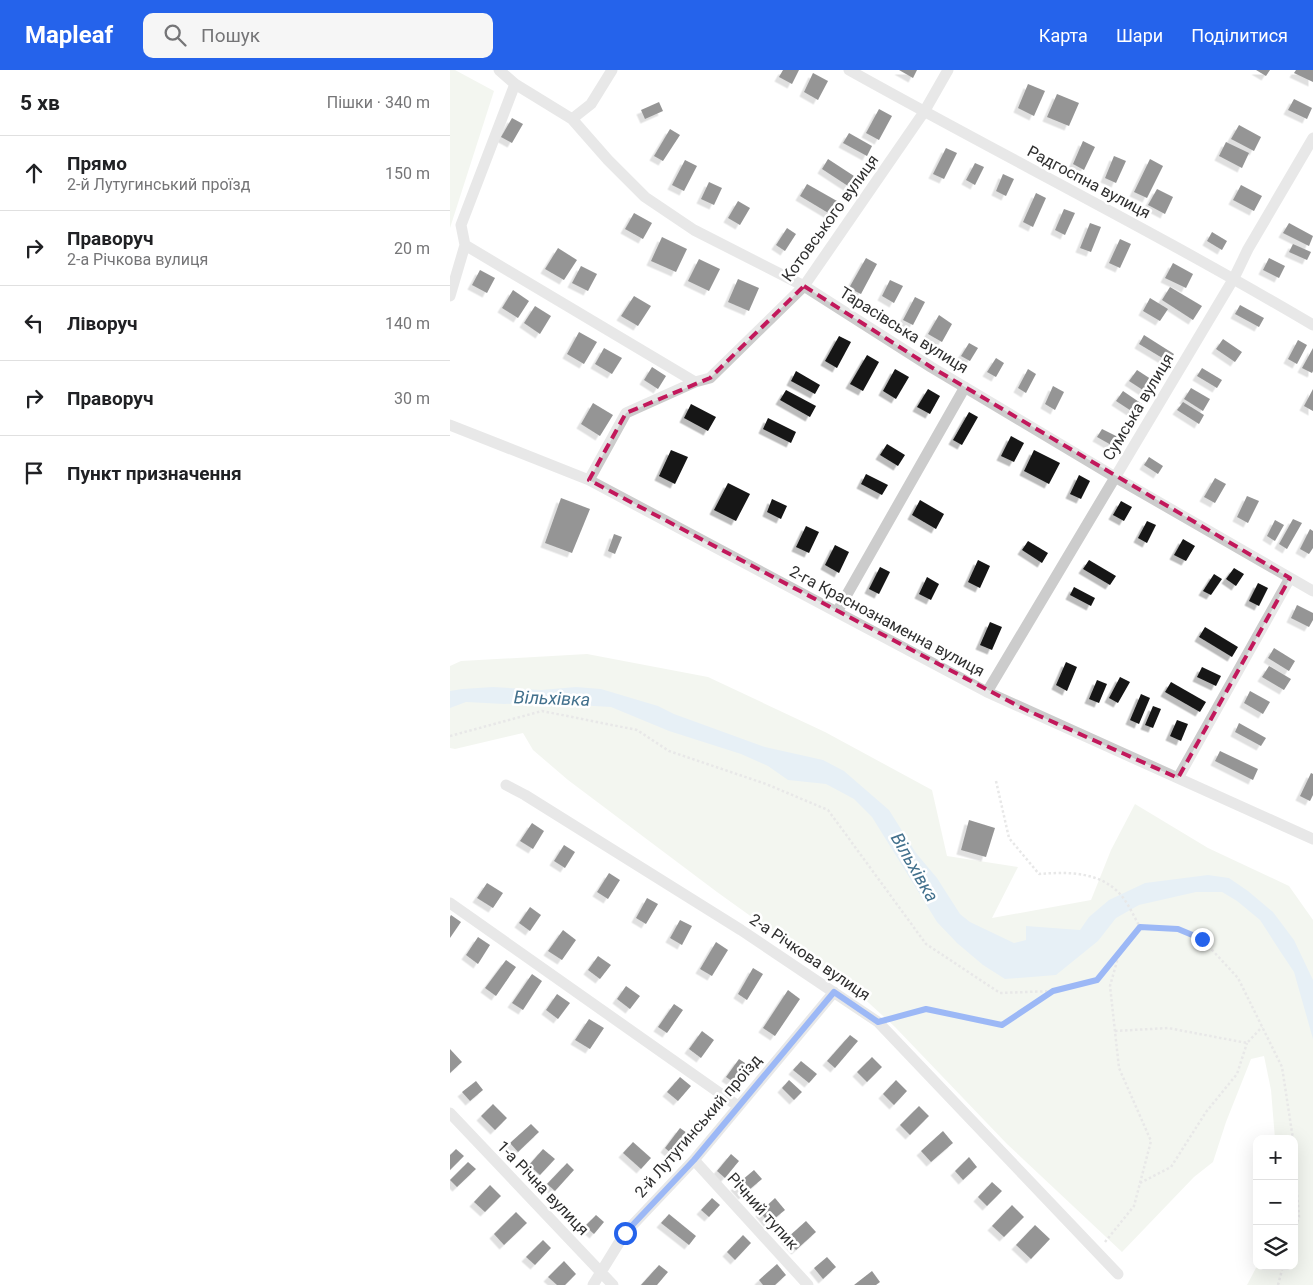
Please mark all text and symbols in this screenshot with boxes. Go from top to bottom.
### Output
search box [143,13,493,58]
text: Mapleaf [25,21,113,49]
icon: search [161,21,189,49]
text: Пошук [201,24,260,47]
text: Карта [1039,25,1088,46]
text: Шари [1116,25,1163,46]
text: Поділитися [1191,25,1288,46]
text: 5 хв [20,91,60,115]
text: Пішки · 340 m [327,93,430,112]
street label: Радгоспна вулиця [1024,142,1154,222]
street label: Котовського вулиця [778,151,882,285]
text: Прямо [67,152,127,175]
icon: ahead [20,159,48,187]
text: 150 m [385,164,430,183]
text: 2-й Лутугинський проїзд [67,175,250,194]
text: Праворуч [67,227,153,250]
icon: right [20,234,48,262]
text: 20 m [394,239,430,258]
text: 2-а Річкова вулиця [67,250,208,269]
street label: Тарасівська вулиця [836,283,972,377]
icon: left [20,309,48,337]
text: Ліворуч [67,312,138,335]
text: 140 m [385,314,430,333]
street label: Сумська вулиця [1099,350,1177,464]
icon: right [20,384,48,412]
text: Праворуч [67,387,153,410]
text: 30 m [394,389,430,408]
icon: arrive [20,459,48,487]
text: Пункт призначення [67,462,242,485]
street label: 2-га Краснознаменна вулиця [786,561,988,681]
water label: Вільхівка [513,686,591,710]
water label: Вільхівка [887,829,943,905]
street label: 2-а Річкова вулиця [746,910,874,1004]
route end [1191,928,1214,951]
street label: 2-й Лутугинський проїзд [631,1050,766,1201]
map controls [1253,1135,1298,1270]
button: + [1253,1135,1298,1180]
street label: 1-а Річна вулиця [493,1137,593,1239]
street label: Річний тупик [724,1169,803,1254]
button: − [1253,1180,1298,1225]
route start [614,1222,637,1245]
button: layers [1253,1225,1298,1270]

